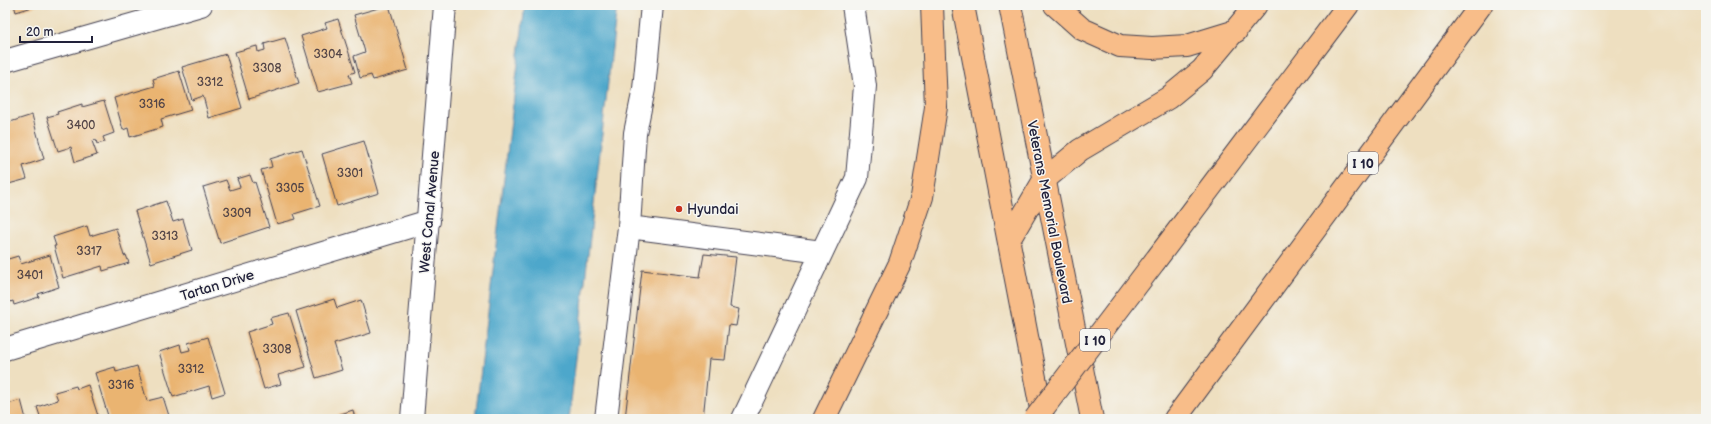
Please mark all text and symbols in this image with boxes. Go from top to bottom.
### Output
scale bar [20,18,92,44]
text: 20 m [26,25,53,40]
house number: 3304 [313,47,343,62]
house number: 3308 [253,61,281,76]
house number: 3312 [197,75,223,90]
house number: 3316 [139,97,165,112]
house number: 3400 [67,118,95,133]
street label: Veterans Memorial Boulevard [1023,119,1076,305]
street label: West Canal Avenue [416,150,443,274]
road number: I 10 [1348,152,1378,174]
house number: 3301 [337,166,363,181]
house number: 3305 [276,181,304,196]
place label: Hyundai [687,201,738,218]
marker: Hyundai [674,204,684,214]
house number: 3309 [223,206,251,221]
house number: 3313 [152,229,178,244]
house number: 3317 [76,244,102,259]
street label: Tartan Drive [178,266,256,305]
house number: 3401 [17,268,43,283]
road number: I 10 [1080,329,1110,351]
house number: 3308 [263,342,291,357]
house number: 3312 [178,362,204,377]
house number: 3316 [108,378,134,393]

